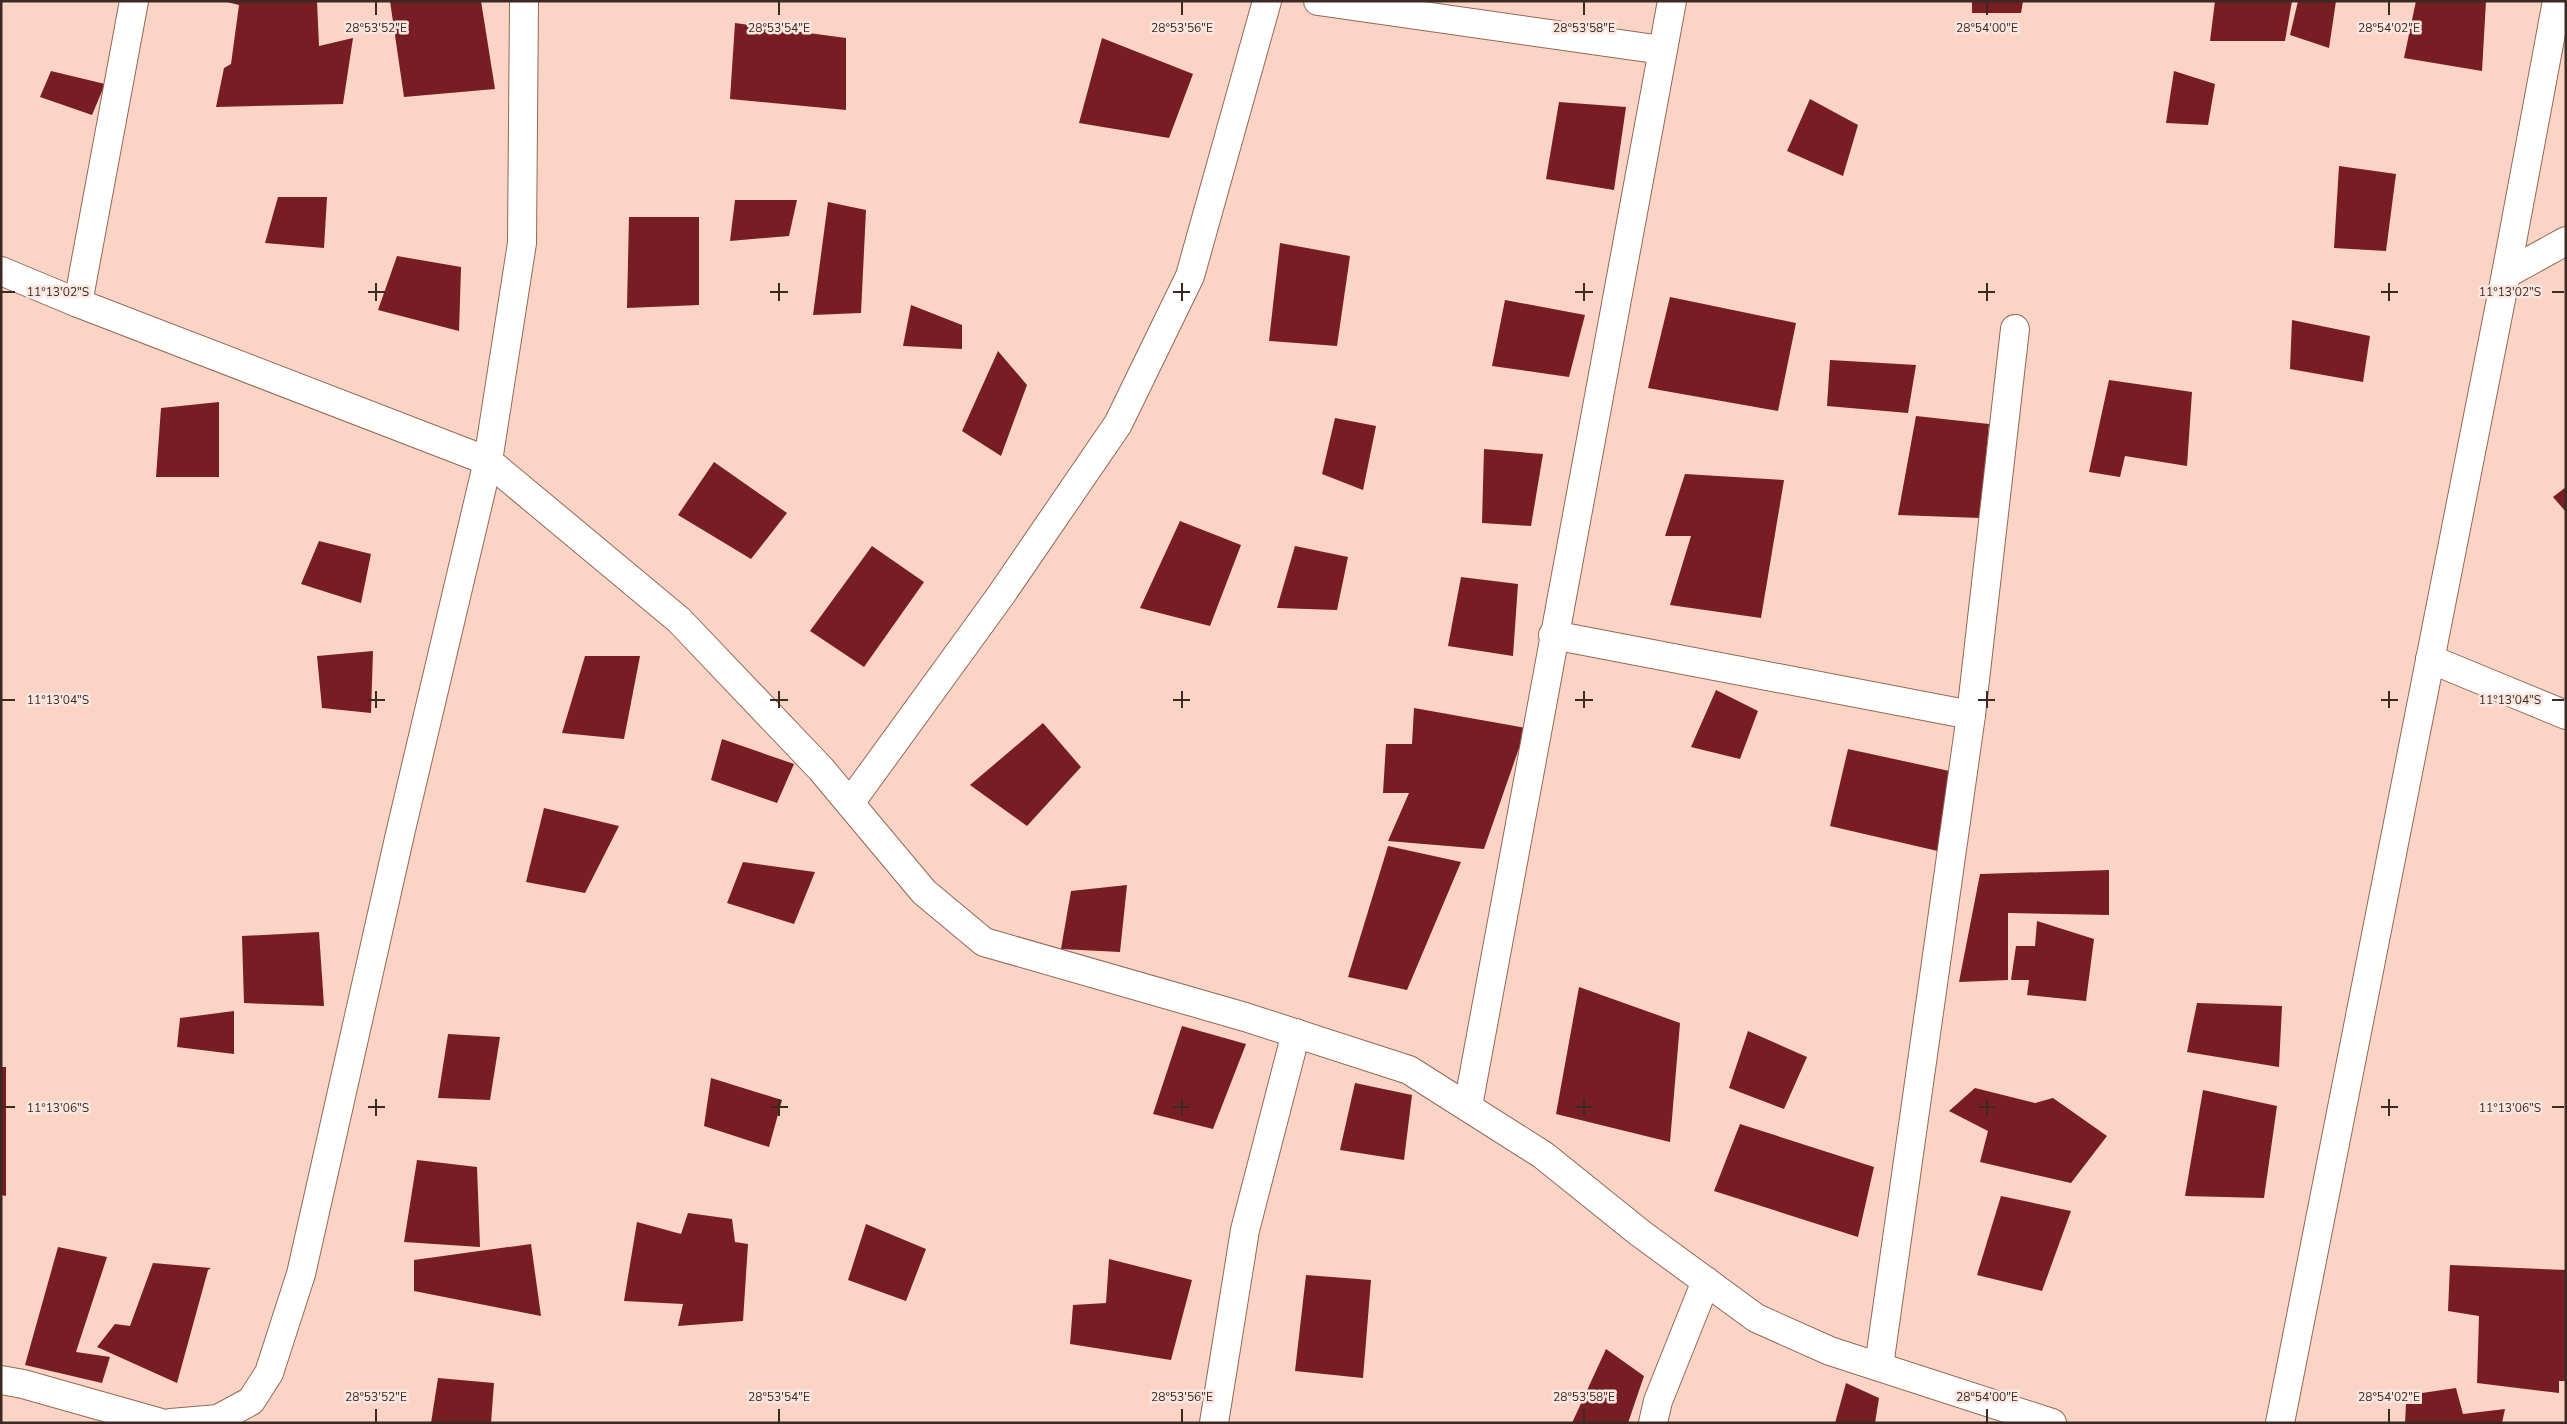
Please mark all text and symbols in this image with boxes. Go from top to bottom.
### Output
text: 28°53'52"E [345,20,407,36]
text: 28°53'54"E [748,20,810,36]
text: 28°53'56"E [1151,20,1213,36]
text: 28°53'58"E [1553,20,1615,36]
text: 28°54'00"E [1956,20,2018,36]
text: 28°54'02"E [2358,20,2420,36]
text: 11°13'02"S [27,284,89,300]
text: 11°13'02"S [2479,284,2541,300]
text: 11°13'04"S [27,692,89,708]
text: 11°13'04"S [2479,692,2541,708]
text: 11°13'06"S [27,1100,89,1116]
text: 11°13'06"S [2479,1100,2541,1116]
text: 28°53'52"E [345,1389,407,1405]
text: 28°53'54"E [748,1389,810,1405]
text: 28°53'56"E [1151,1389,1213,1405]
text: 28°53'58"E [1553,1389,1615,1405]
text: 28°54'00"E [1956,1389,2018,1405]
text: 28°54'02"E [2358,1389,2420,1405]

